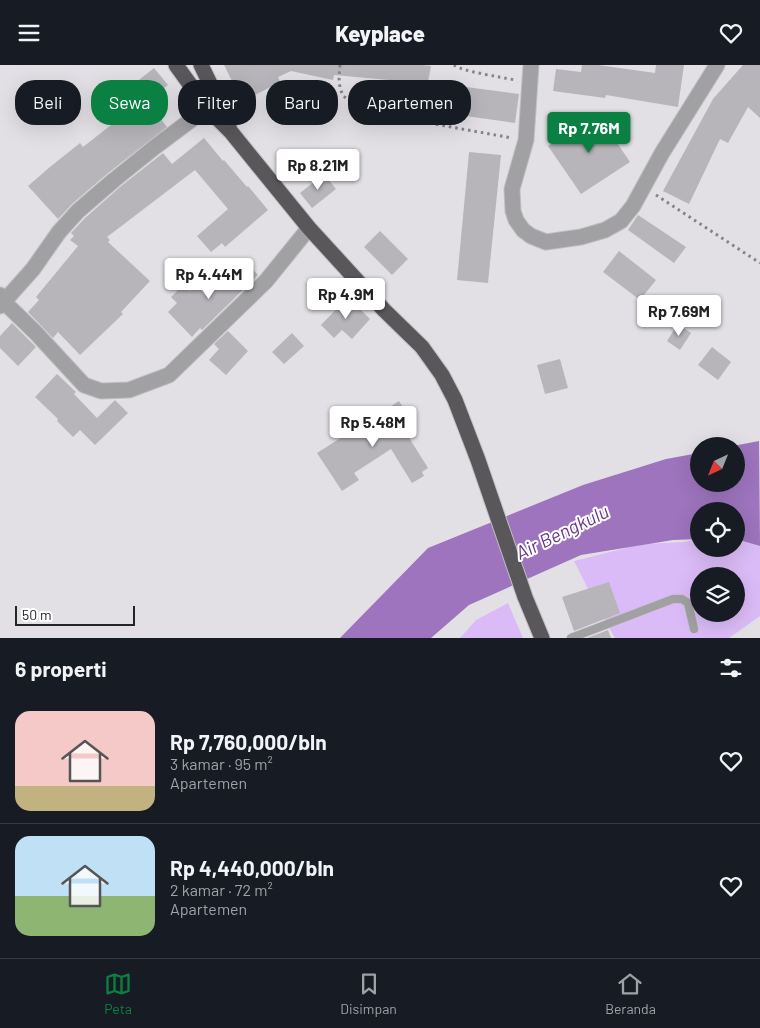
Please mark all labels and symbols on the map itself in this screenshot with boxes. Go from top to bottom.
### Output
pin: Rp 7.76M [537,111,641,154]
pin: Rp 8.21M [266,149,370,191]
pin: Rp 4.44M [157,257,261,300]
pin: Rp 4.9M [300,277,392,320]
pin: Rp 7.69M [627,295,731,337]
pin: Rp 5.48M [321,405,425,448]
north arrow [690,437,745,493]
water label: Air Bengkulu [511,499,612,564]
scale bar [15,603,135,626]

